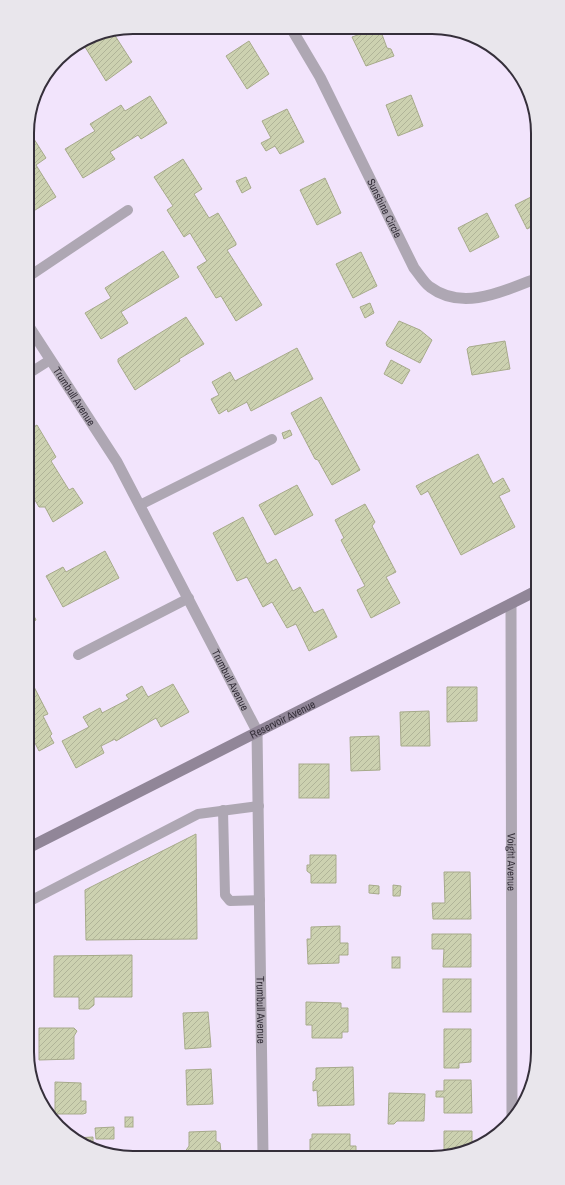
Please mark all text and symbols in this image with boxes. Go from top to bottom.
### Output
street label: Sunshine Circle [364,176,405,240]
street label: Trumbull Avenue [50,364,99,428]
street label: Trumbull Avenue [209,647,252,713]
street label: Reservoir Avenue [247,697,318,742]
street label: Voight Avenue [504,833,519,891]
street label: Trumbull Avenue [253,976,268,1044]

